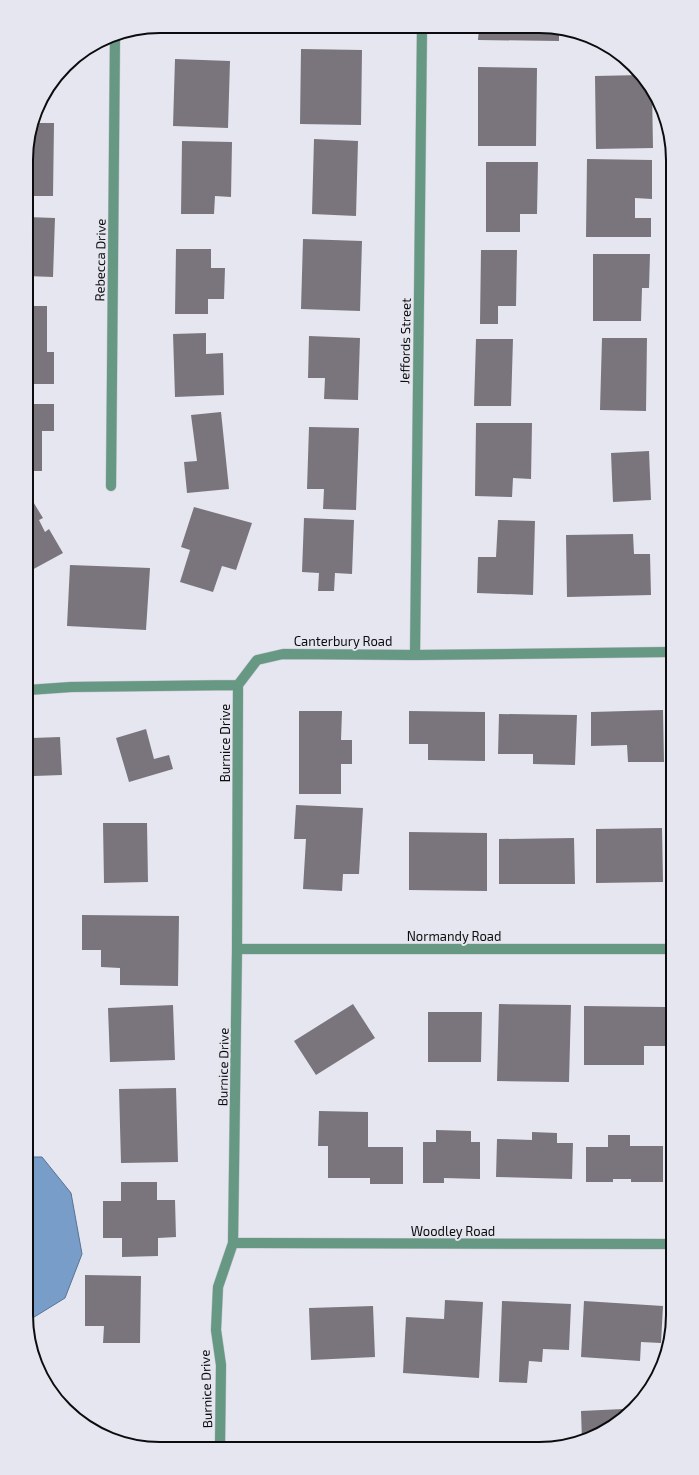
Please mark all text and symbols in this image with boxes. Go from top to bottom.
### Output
street label: Rebecca Drive [91,218,109,302]
street label: Jeffords Street [396,298,414,384]
street label: Canterbury Road [294,633,392,649]
street label: Burnice Drive [217,704,233,782]
street label: Normandy Road [407,928,501,944]
street label: Burnice Drive [214,1028,232,1106]
street label: Woodley Road [411,1223,495,1239]
street label: Burnice Drive [197,1350,215,1428]

